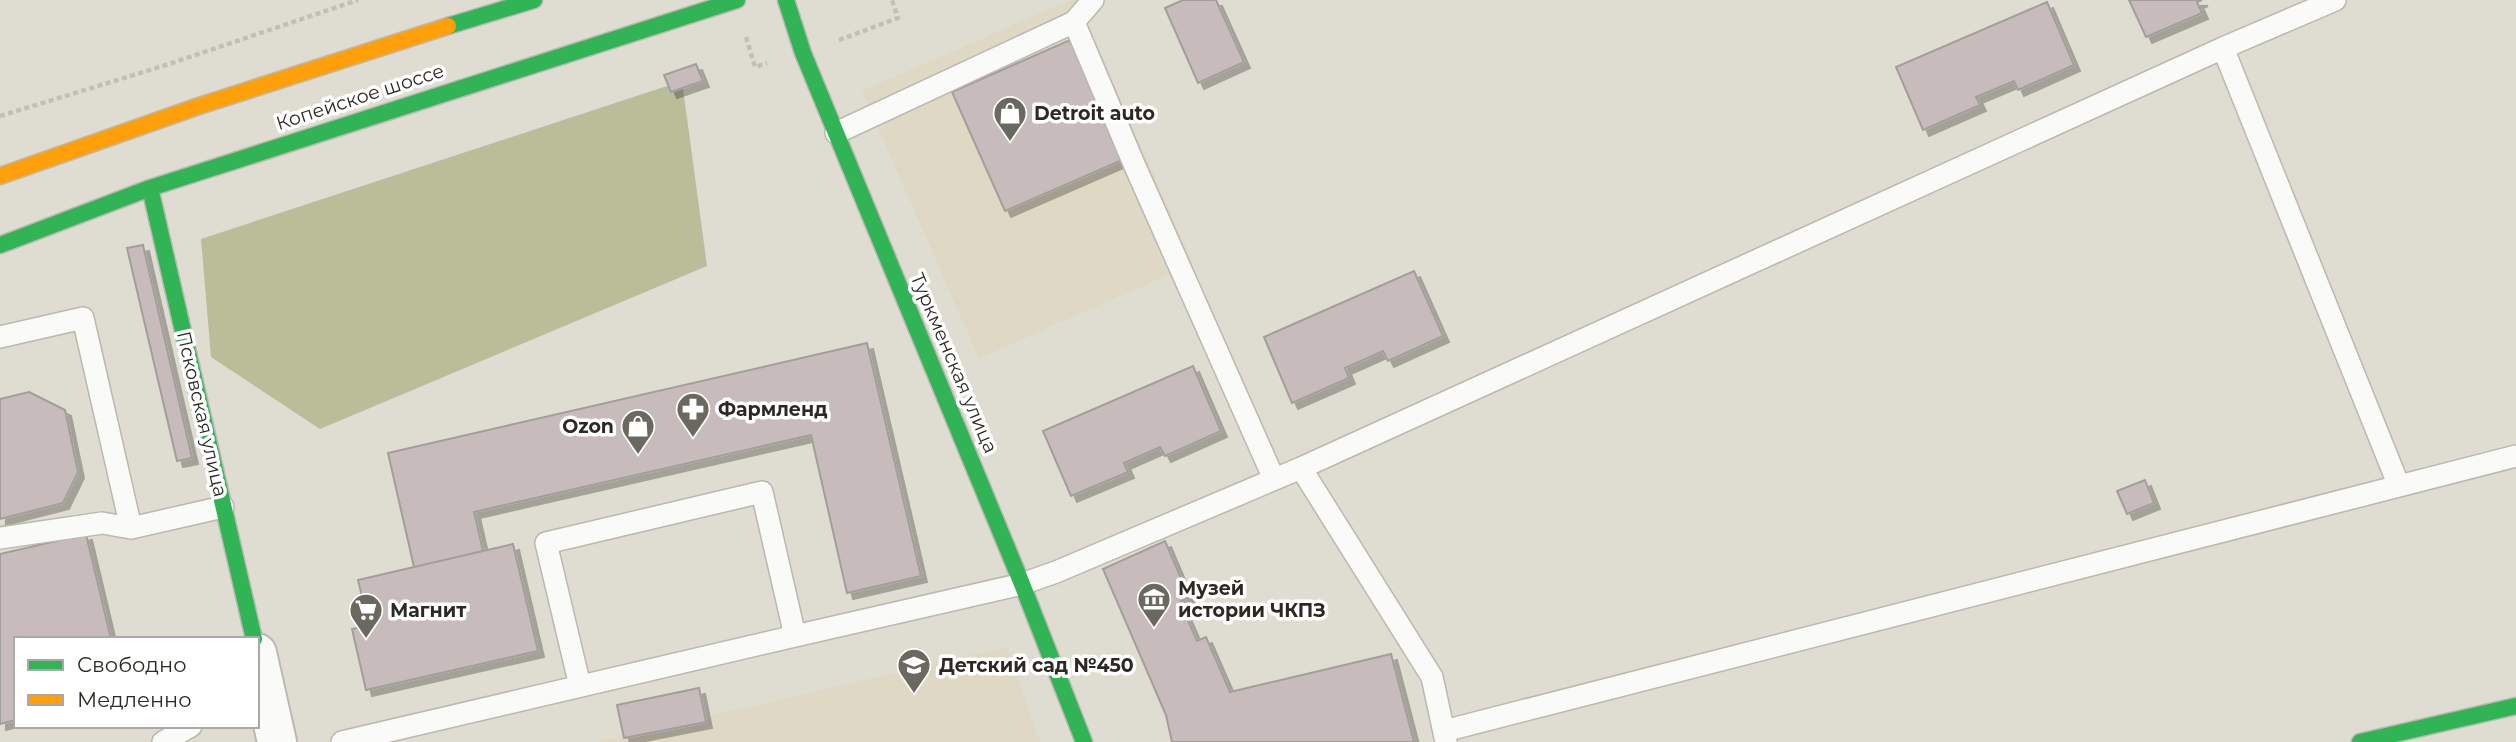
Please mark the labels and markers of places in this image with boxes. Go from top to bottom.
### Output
shop icon: Detroit auto [991,94,1029,143]
place label: Detroit auto [1034,102,1155,125]
pharmacy icon: Фармленд [674,390,712,439]
place label: Фармленд [718,398,828,421]
shop icon: Ozon [619,407,657,456]
place label: Ozon [562,415,614,438]
place label: Музей истории ЧКПЗ [1178,577,1326,622]
museum icon: Музей истории ЧКПЗ [1135,580,1173,629]
supermarket icon: Магнит [347,591,385,640]
place label: Магнит [390,599,467,622]
school or university icon: Детский сад №450 [895,646,933,695]
place label: Детский сад №450 [939,654,1134,677]

